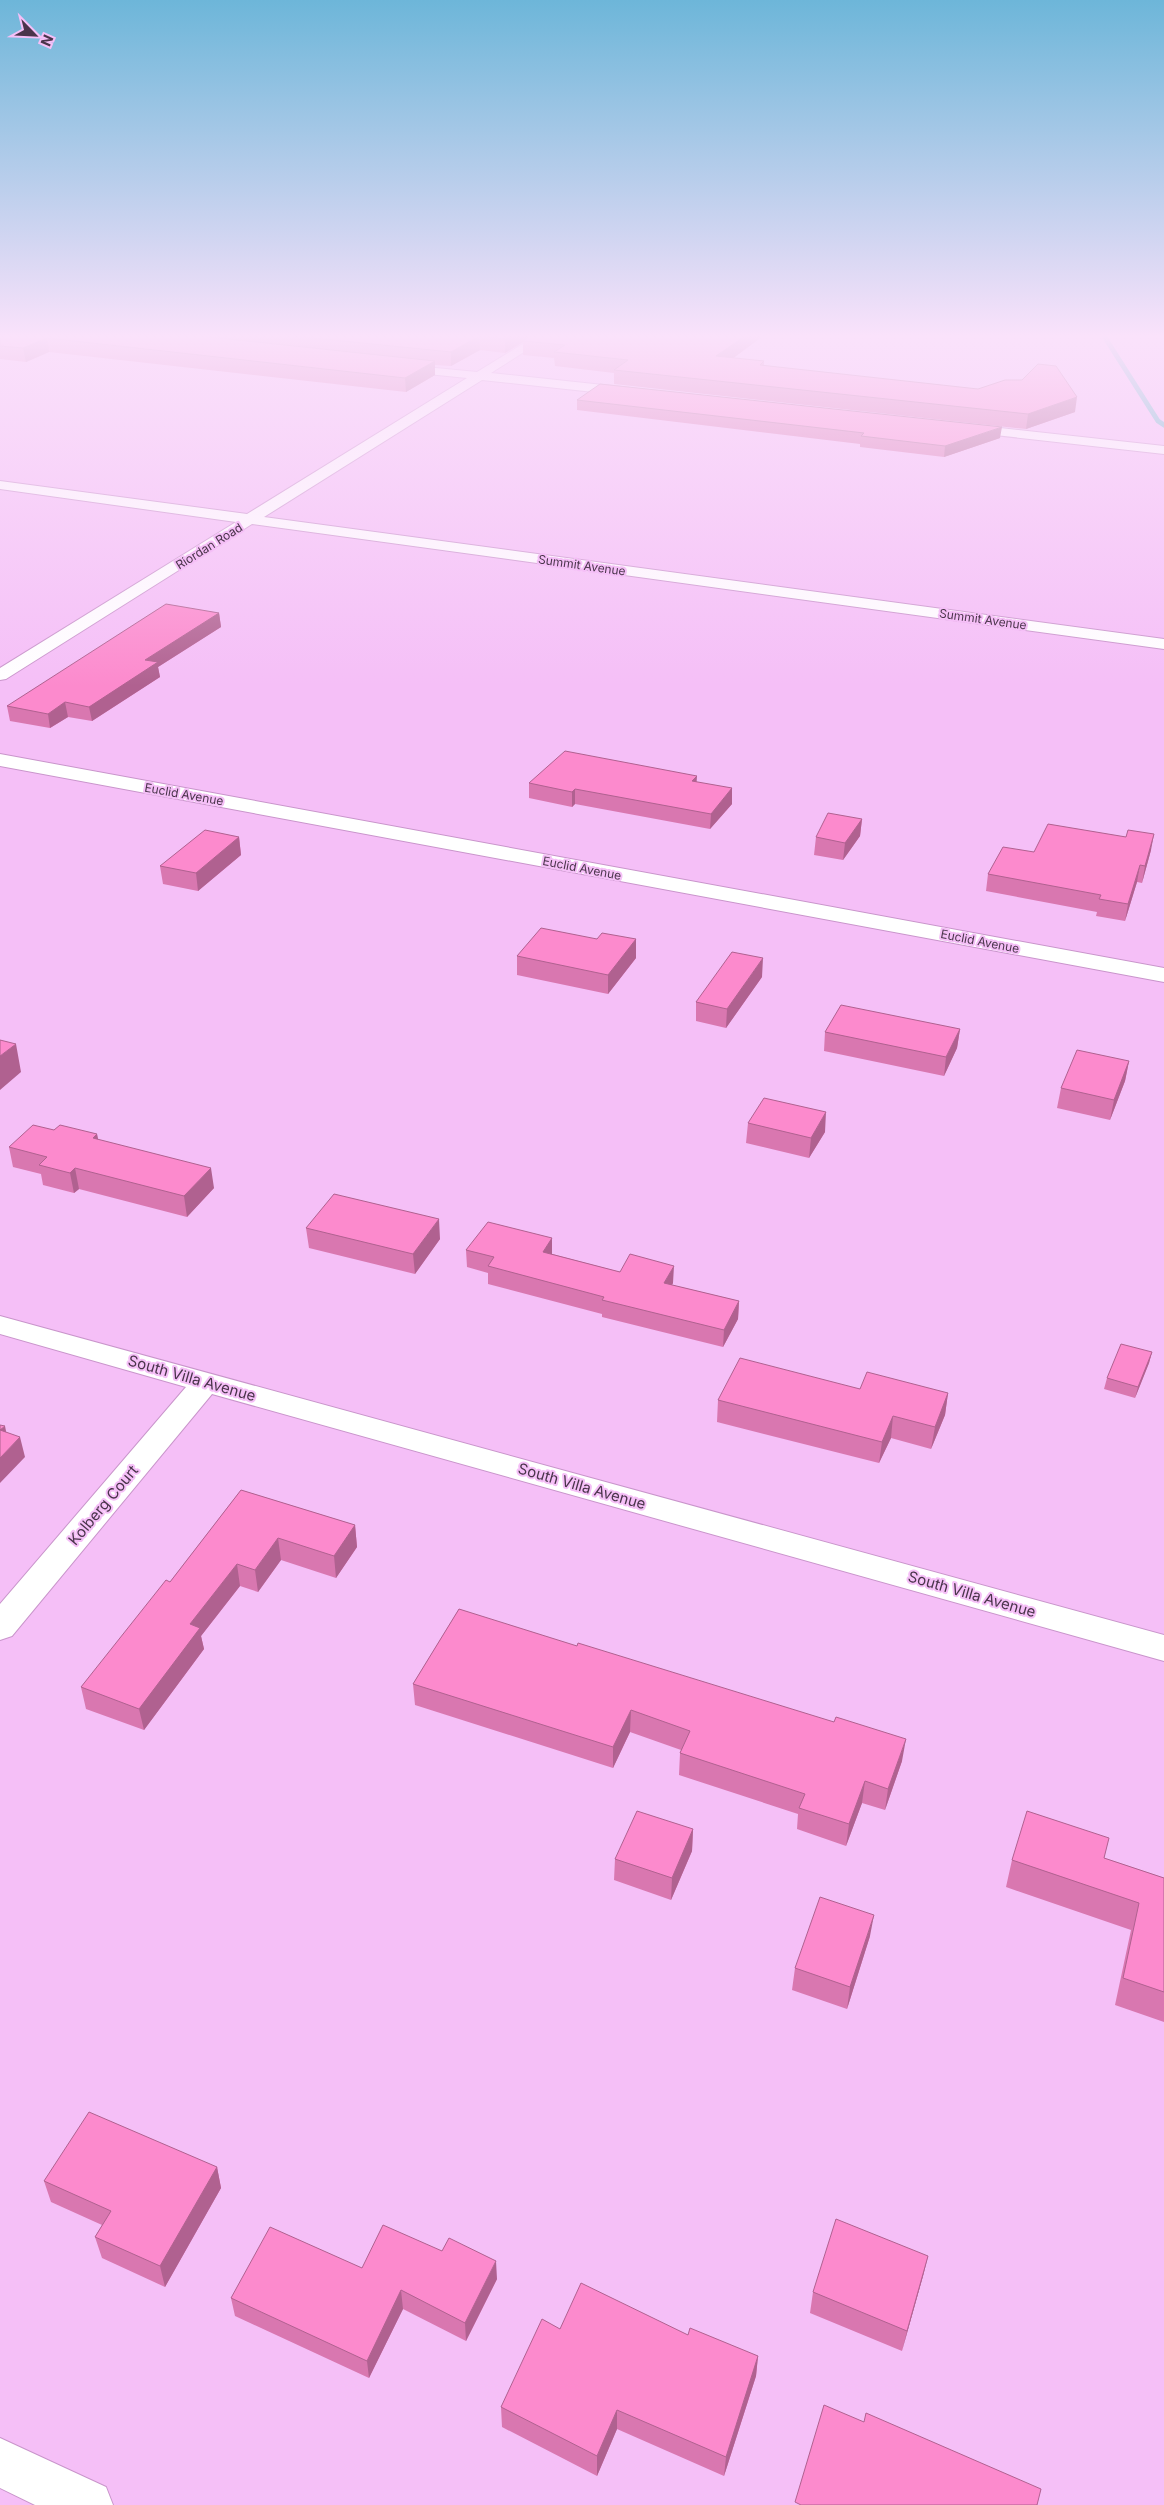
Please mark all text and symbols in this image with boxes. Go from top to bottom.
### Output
north arrow [10,10,60,60]
text: N [37,32,57,49]
street label: Riordan Road [173,520,245,572]
street label: Summit Avenue [537,551,627,579]
street label: Summit Avenue [938,605,1028,633]
street label: Euclid Avenue [143,780,225,808]
street label: Euclid Avenue [541,853,623,883]
street label: Euclid Avenue [939,926,1021,956]
street label: South Villa Avenue [126,1351,258,1405]
street label: South Villa Avenue [516,1459,648,1513]
street label: Kolberg Court [64,1461,142,1549]
street label: South Villa Avenue [906,1567,1038,1621]

